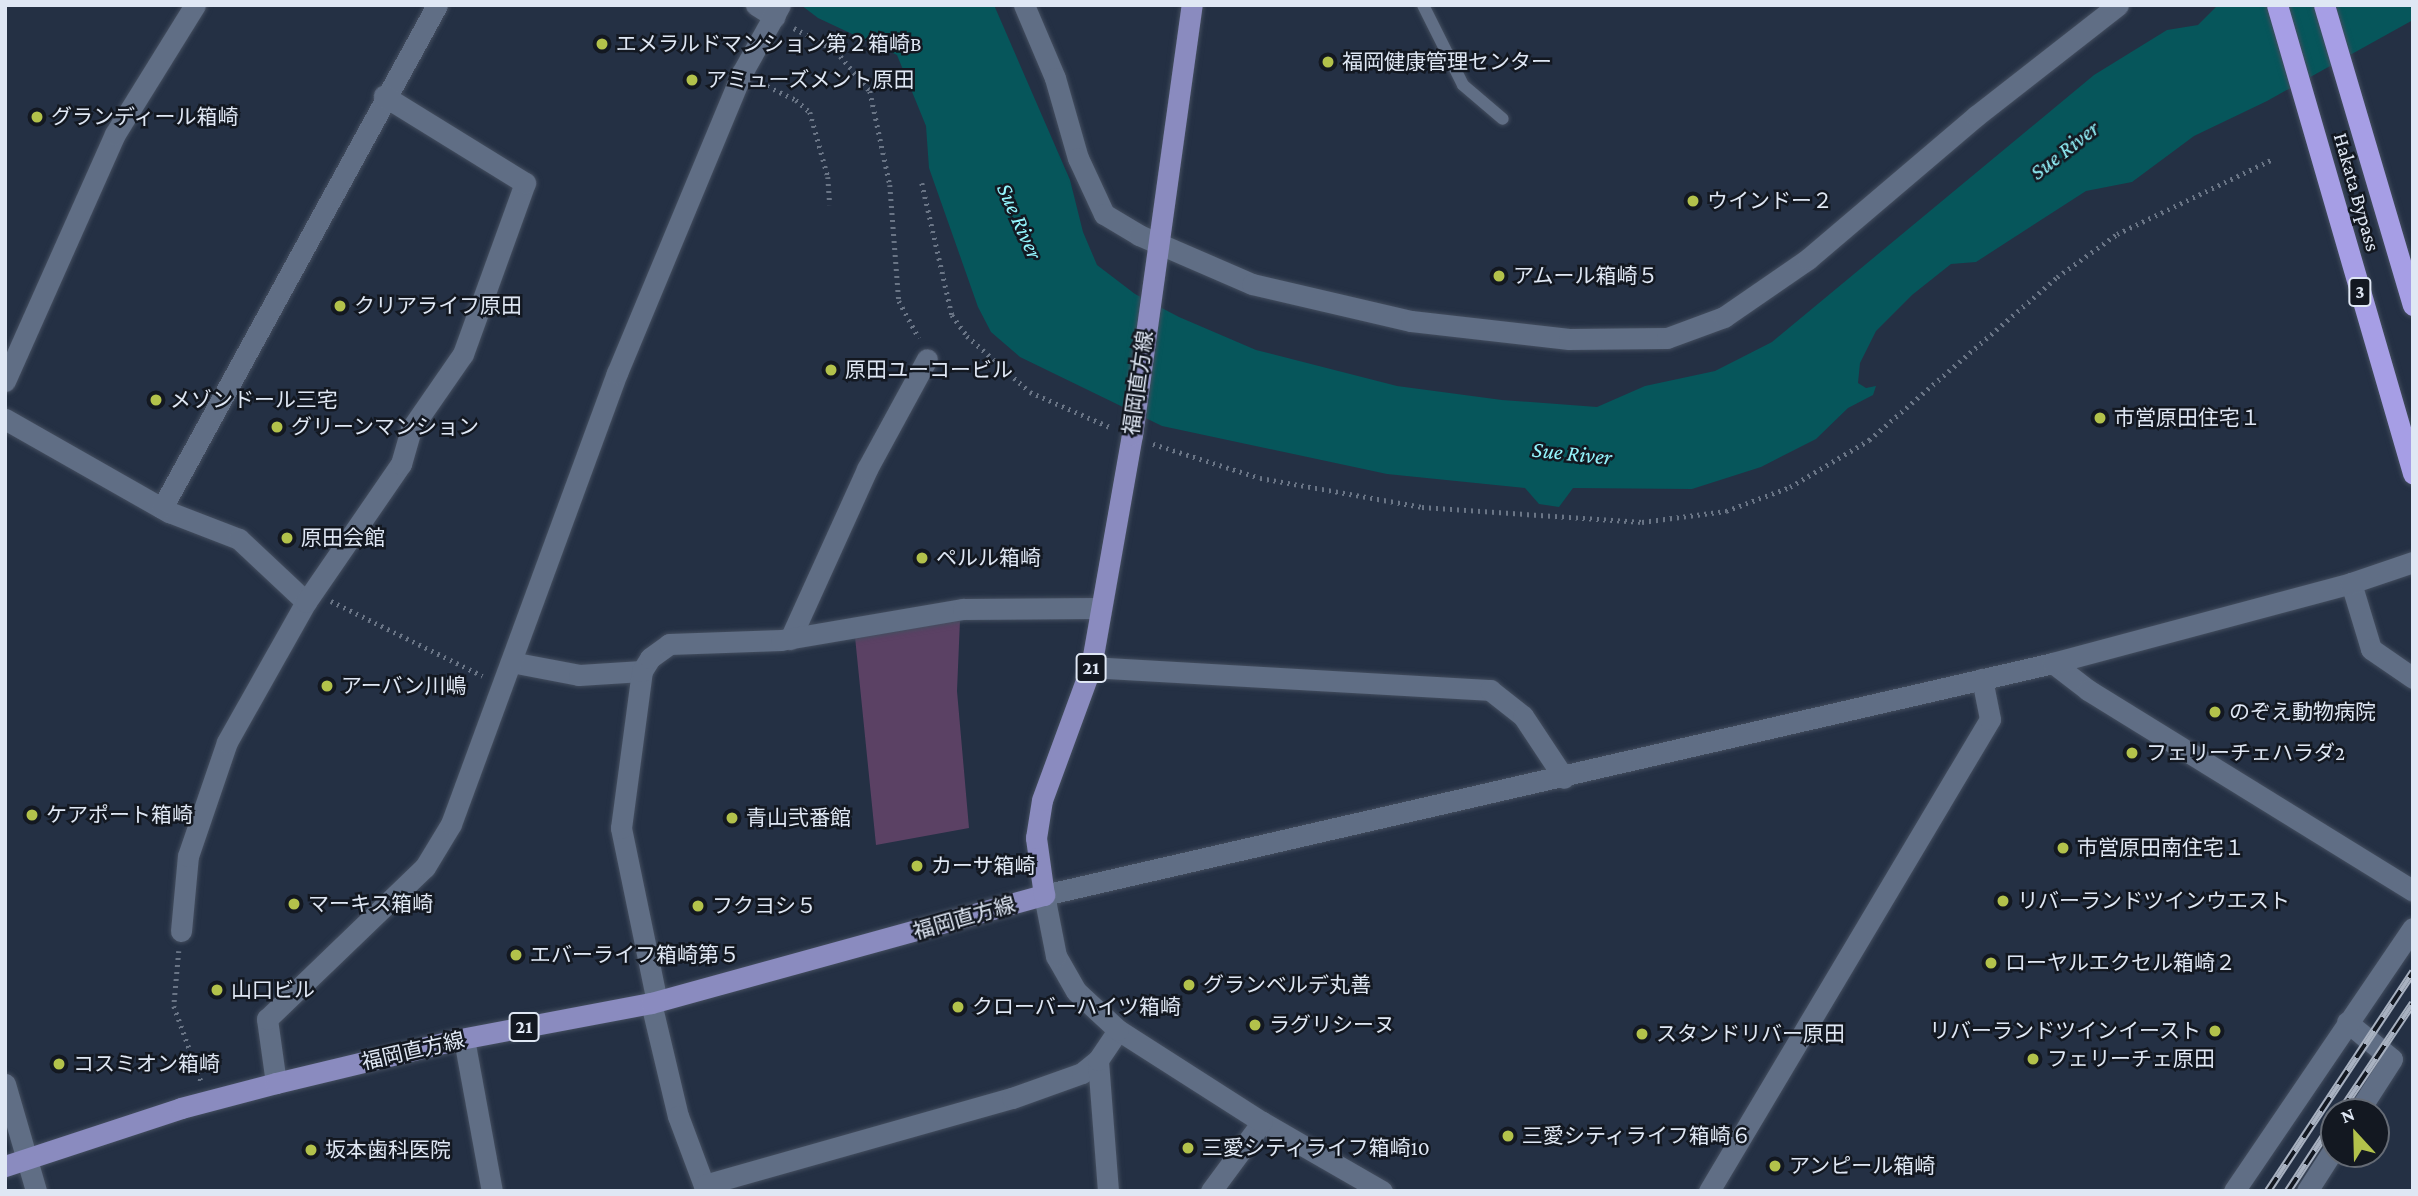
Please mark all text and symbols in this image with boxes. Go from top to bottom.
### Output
place label: エメラルドマンション第２箱崎B [616,31,921,57]
marker: エメラルドマンション第２箱崎B [594,36,610,52]
place label: 福岡健康管理センター [1342,49,1552,75]
marker: 福岡健康管理センター [1320,54,1336,70]
place label: アミューズメント原田 [706,67,916,93]
marker: アミューズメント原田 [684,72,700,88]
place label: グランディール箱崎 [51,104,240,130]
marker: グランディール箱崎 [29,109,45,125]
water label: Sue River [2024,114,2104,186]
street label: Hakata Bypass [2328,130,2386,254]
water label: Sue River [991,179,1049,263]
place label: ウインドー２ [1707,188,1833,214]
marker: ウインドー２ [1685,193,1701,209]
place label: アムール箱崎５ [1513,263,1660,289]
marker: アムール箱崎５ [1491,268,1507,284]
road number: 3 [2348,276,2372,308]
place label: クリアライフ原田 [354,293,522,319]
marker: クリアライフ原田 [332,298,348,314]
street label: 福岡直方線 [1118,329,1158,437]
place label: 原田ユーコービル [845,357,1013,383]
marker: 原田ユーコービル [823,362,839,378]
place label: メゾンドール三宅 [170,387,338,413]
marker: メゾンドール三宅 [148,392,164,408]
place label: 市営原田住宅１ [2114,405,2261,431]
marker: 市営原田住宅１ [2092,410,2108,426]
place label: グリーンマンション [291,414,480,440]
marker: グリーンマンション [269,419,285,435]
water label: Sue River [1531,435,1613,471]
place label: 原田会館 [301,525,385,551]
marker: 原田会館 [279,530,295,546]
place label: ペルル箱崎 [936,545,1041,571]
marker: ペルル箱崎 [914,550,930,566]
road number: 21 [1075,652,1107,684]
place label: アーバン川嶋 [341,673,466,699]
marker: アーバン川嶋 [319,678,335,694]
place label: のぞえ動物病院 [2229,699,2376,725]
marker: のぞえ動物病院 [2207,704,2223,720]
place label: フェリーチェハラダ2 [2146,740,2345,766]
marker: フェリーチェハラダ2 [2124,745,2140,761]
place label: ケアポート箱崎 [46,802,193,828]
place label: 青山弐番館 [746,805,851,831]
marker: ケアポート箱崎 [24,807,40,823]
marker: 青山弐番館 [724,810,740,826]
place label: 市営原田南住宅１ [2077,835,2245,861]
marker: 市営原田南住宅１ [2055,840,2071,856]
place label: カーサ箱崎 [931,853,1036,879]
marker: カーサ箱崎 [909,858,925,874]
place label: リバーランドツインウエスト [2017,888,2290,914]
place label: マーキス箱崎 [308,891,434,917]
street label: 福岡直方線 [910,891,1018,945]
place label: フクヨシ５ [712,893,817,919]
marker: リバーランドツインウエスト [1995,893,2011,909]
marker: マーキス箱崎 [286,896,302,912]
marker: フクヨシ５ [690,898,706,914]
place label: エバーライフ箱崎第５ [530,942,740,968]
marker: エバーライフ箱崎第５ [508,947,524,963]
place label: ローヤルエクセル箱崎２ [2005,950,2236,976]
marker: ローヤルエクセル箱崎２ [1983,955,1999,971]
place label: グランベルデ丸善 [1203,972,1371,998]
place label: 山口ビル [231,977,315,1003]
marker: グランベルデ丸善 [1181,977,1197,993]
marker: 山口ビル [209,982,225,998]
place label: クローバーハイツ箱崎 [972,994,1182,1020]
marker: クローバーハイツ箱崎 [950,999,966,1015]
road number: 21 [508,1012,540,1042]
place label: ラグリシーヌ [1269,1012,1395,1038]
marker: ラグリシーヌ [1247,1017,1263,1033]
place label: リバーランドツインイースト [1928,1018,2201,1044]
place label: スタンドリバー原田 [1656,1021,1845,1047]
marker: リバーランドツインイースト [2207,1023,2223,1039]
marker: スタンドリバー原田 [1634,1026,1650,1042]
street label: 福岡直方線 [359,1027,467,1075]
place label: フェリーチェ原田 [2047,1046,2215,1072]
place label: コスミオン箱崎 [73,1051,220,1077]
marker: フェリーチェ原田 [2025,1051,2041,1067]
marker: コスミオン箱崎 [51,1056,67,1072]
north arrow [2320,1098,2390,1168]
text: N [2338,1103,2358,1127]
place label: 三愛シティライフ箱崎６ [1522,1123,1753,1149]
marker: 三愛シティライフ箱崎６ [1500,1128,1516,1144]
place label: 三愛シティライフ箱崎10 [1202,1135,1431,1161]
place label: 坂本歯科医院 [325,1137,451,1163]
marker: 三愛シティライフ箱崎10 [1180,1140,1196,1156]
marker: 坂本歯科医院 [303,1142,319,1158]
place label: アンピール箱崎 [1789,1153,1936,1179]
marker: アンピール箱崎 [1767,1158,1783,1174]

